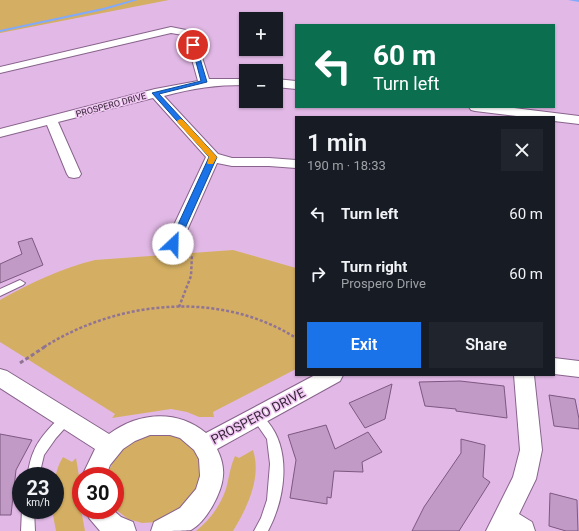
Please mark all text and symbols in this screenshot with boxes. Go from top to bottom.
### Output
map controls [239,12,283,108]
button: + [239,12,283,56]
pin [176,28,210,62]
icon: arrive [182,34,204,56]
text: 60 m [373,39,436,72]
icon: left [307,40,359,92]
button: − [239,64,283,108]
text: Turn left [373,73,439,94]
street label: PROSPERO DRIVE [75,91,147,119]
text: 1 min [307,129,367,157]
button: close [501,129,543,171]
text: 190 m · 18:33 [307,158,386,173]
icon: left [307,203,329,225]
text: Turn left [341,205,398,223]
text: 60 m [509,205,543,223]
position arrow [152,223,194,265]
text: Turn right [341,258,407,276]
icon: right [307,263,329,285]
text: 60 m [509,265,543,283]
text: Prospero Drive [341,276,426,291]
button: Exit [307,322,421,368]
button: Share [429,322,543,368]
street label: PROSPERO DRIVE [208,385,308,447]
speed limit sign: 30 [72,467,124,519]
text: 23 [27,476,49,500]
text: km/h [26,497,50,508]

